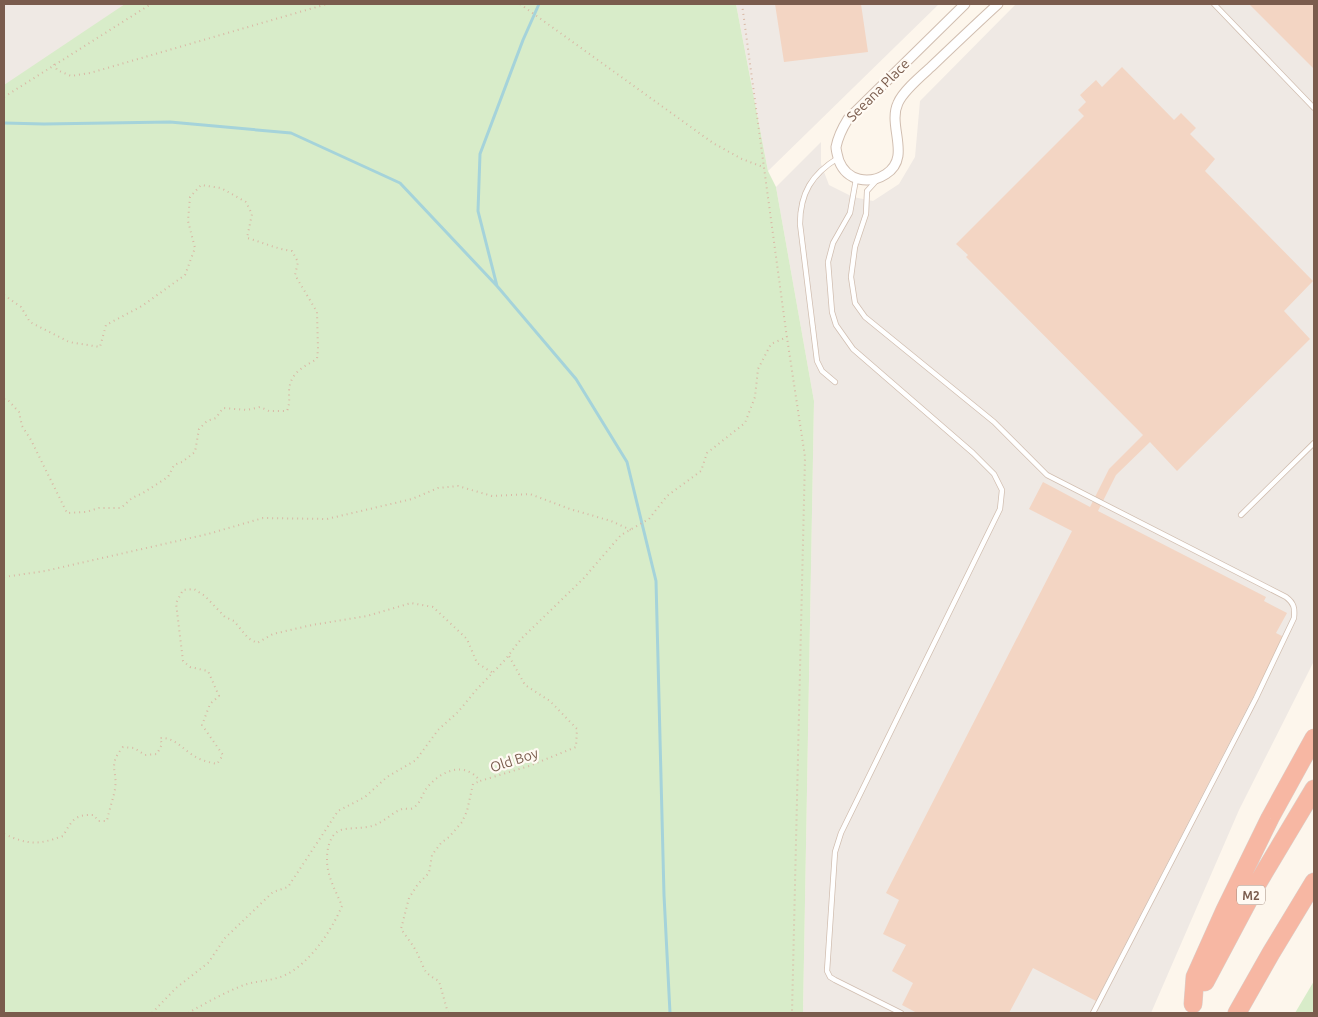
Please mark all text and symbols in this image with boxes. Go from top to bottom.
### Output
street label: Seeana Place [843,55,913,125]
street label: Old Boy [488,745,540,775]
road number: M2 [1237,886,1265,904]

